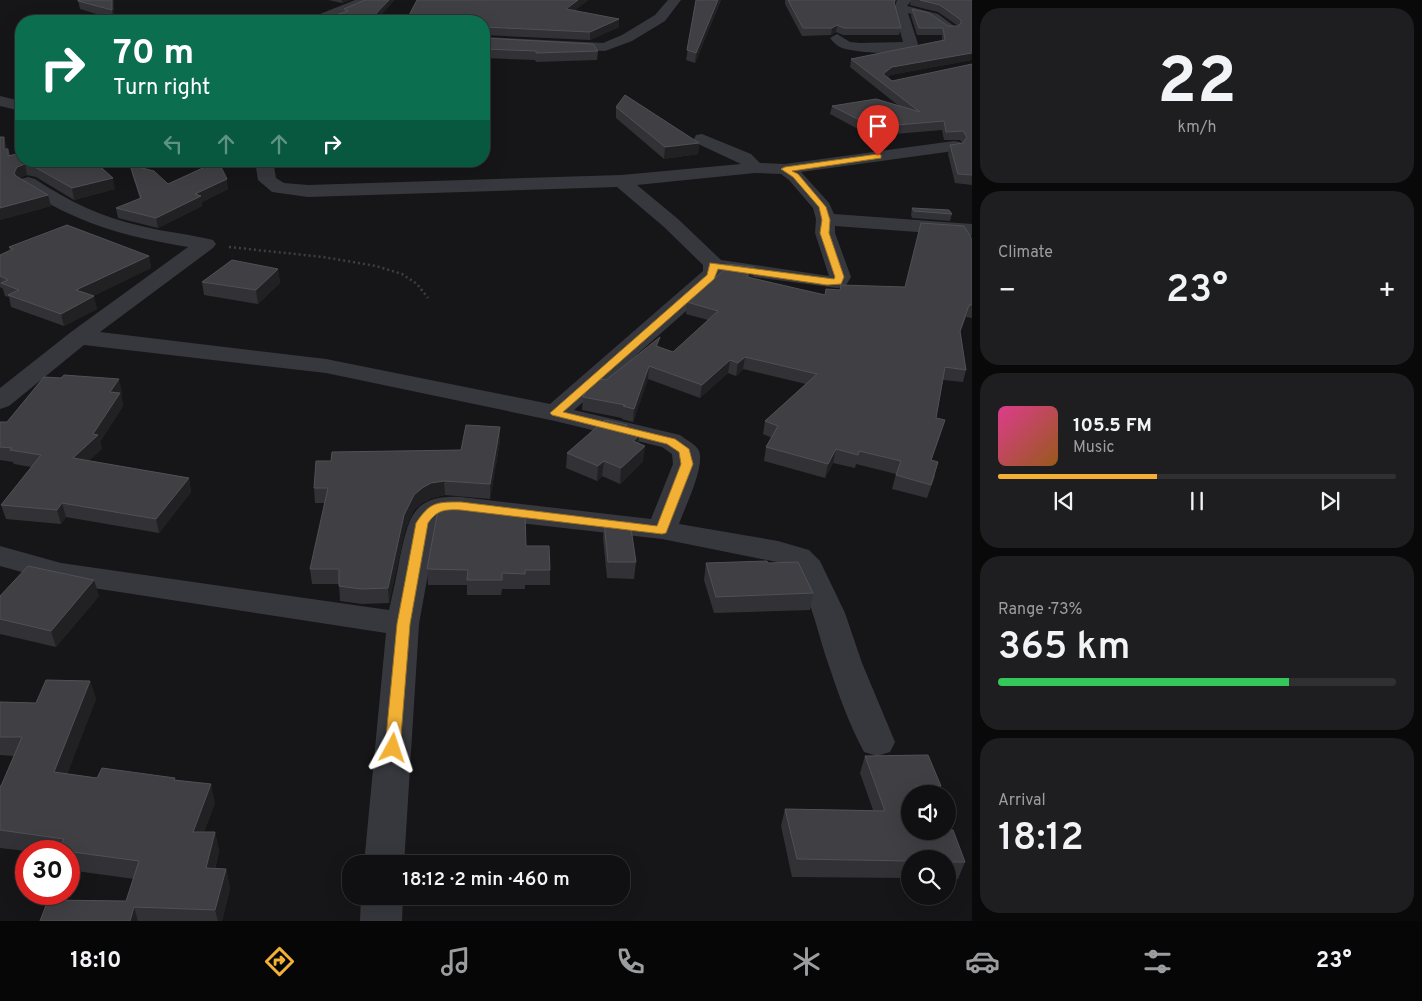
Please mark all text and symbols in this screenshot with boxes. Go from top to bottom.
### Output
text: 70 m [113,32,194,76]
icon: right [30,35,95,100]
text: 22 [1157,44,1237,126]
text: Turn right [113,75,210,102]
pin [857,105,899,156]
icon: arrive [864,112,892,140]
text: km/h [1178,118,1216,138]
icon: left [159,130,187,158]
icon: ahead [212,130,240,158]
icon: ahead [265,130,293,158]
icon: right [318,130,346,158]
text: Climate [998,243,1053,263]
text: 23° [1166,267,1228,316]
text: − [998,274,1016,310]
text: + [1378,274,1396,310]
text: 105.5 FM [1073,414,1152,438]
text: Music [1073,438,1114,458]
icon: previous [1050,487,1078,515]
icon: pause [1183,487,1211,515]
icon: next [1316,487,1344,515]
text: Range · 73% [998,600,1082,620]
text: 365 km [998,624,1131,673]
position arrow [366,721,418,773]
map controls [901,785,956,905]
button: sound [901,785,956,840]
text: Arrival [998,791,1046,811]
text: 18:12 [998,815,1084,864]
speed limit sign: 30 [15,840,80,905]
button: search [901,850,956,905]
text: 18:12 · 2 min · 460 m [402,868,570,892]
icon: directions [262,944,297,979]
icon: music [438,944,473,979]
icon: phone [613,944,648,979]
icon: climate [789,944,824,979]
icon: car [965,944,1000,979]
icon: filters [1140,944,1175,979]
text: 18:10 [70,948,122,975]
text: 23° [1316,948,1352,975]

